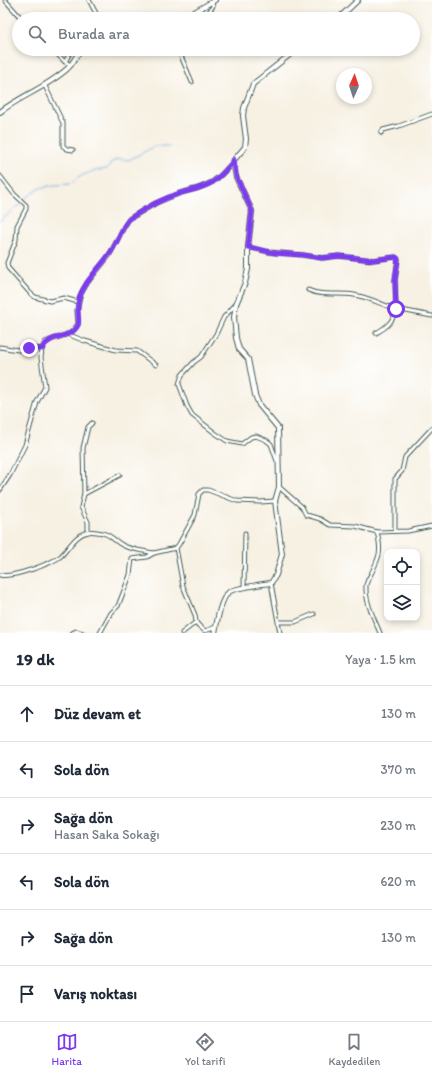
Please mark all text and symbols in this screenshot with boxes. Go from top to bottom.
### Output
search box [12,12,420,56]
icon: search [26,23,48,45]
text: Burada ara [58,25,130,43]
north arrow [336,68,372,104]
route start [387,300,405,318]
route end [20,339,38,357]
map controls [384,549,420,621]
button: locate [384,549,420,585]
button: layers [384,585,420,621]
text: 19 dk [16,649,55,669]
text: Yaya · 1.5 km [345,652,416,667]
icon: ahead [16,703,38,725]
text: Düz devam et [54,705,141,723]
text: 130 m [381,706,416,721]
icon: left [16,759,38,781]
text: Sola dön [54,761,109,779]
text: 370 m [381,762,416,777]
text: Sağa dön [54,809,113,827]
icon: right [16,815,38,837]
text: 230 m [380,818,416,833]
text: Hasan Saka Sokağı [54,827,160,842]
icon: left [16,871,38,893]
text: Sola dön [54,873,109,891]
text: 620 m [380,874,416,889]
icon: right [16,927,38,949]
text: Sağa dön [54,929,113,947]
text: 130 m [381,930,416,945]
icon: arrive [16,983,38,1005]
text: Varış noktası [54,985,137,1003]
tab: Harita [52,1031,82,1068]
tab: Yol tarifi [185,1031,225,1068]
tab: Kaydedilen [328,1031,380,1068]

